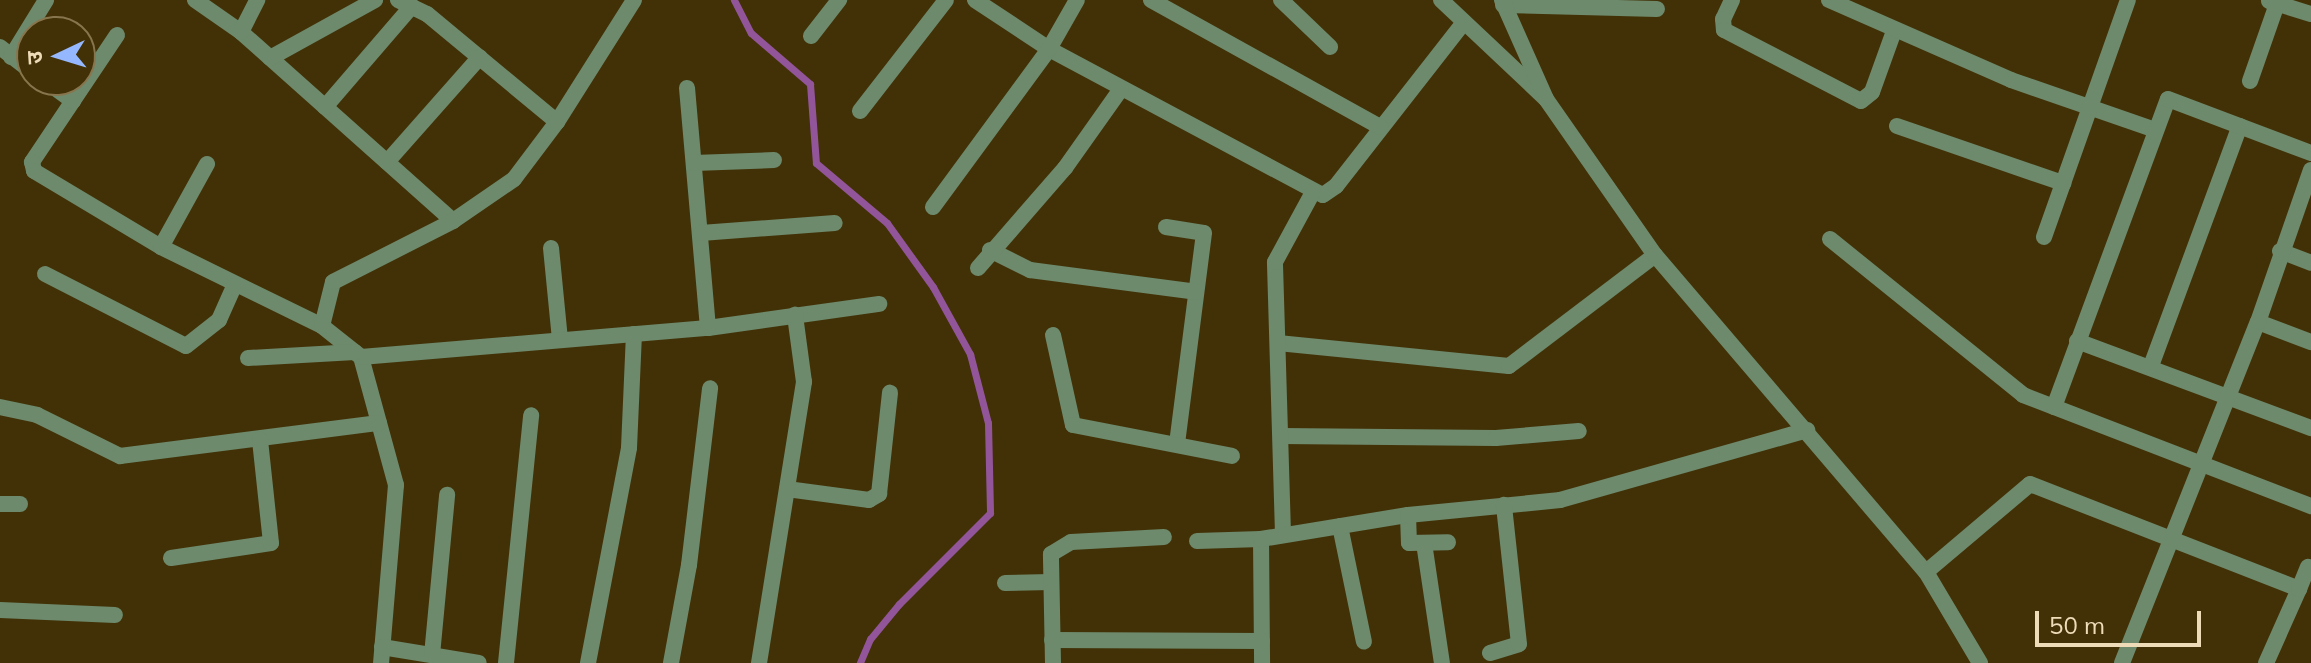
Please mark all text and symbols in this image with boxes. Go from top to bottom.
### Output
north arrow [16,16,96,96]
text: उ [20,50,48,65]
scale bar [2039,595,2205,645]
text: 50 m [2049,610,2105,640]

